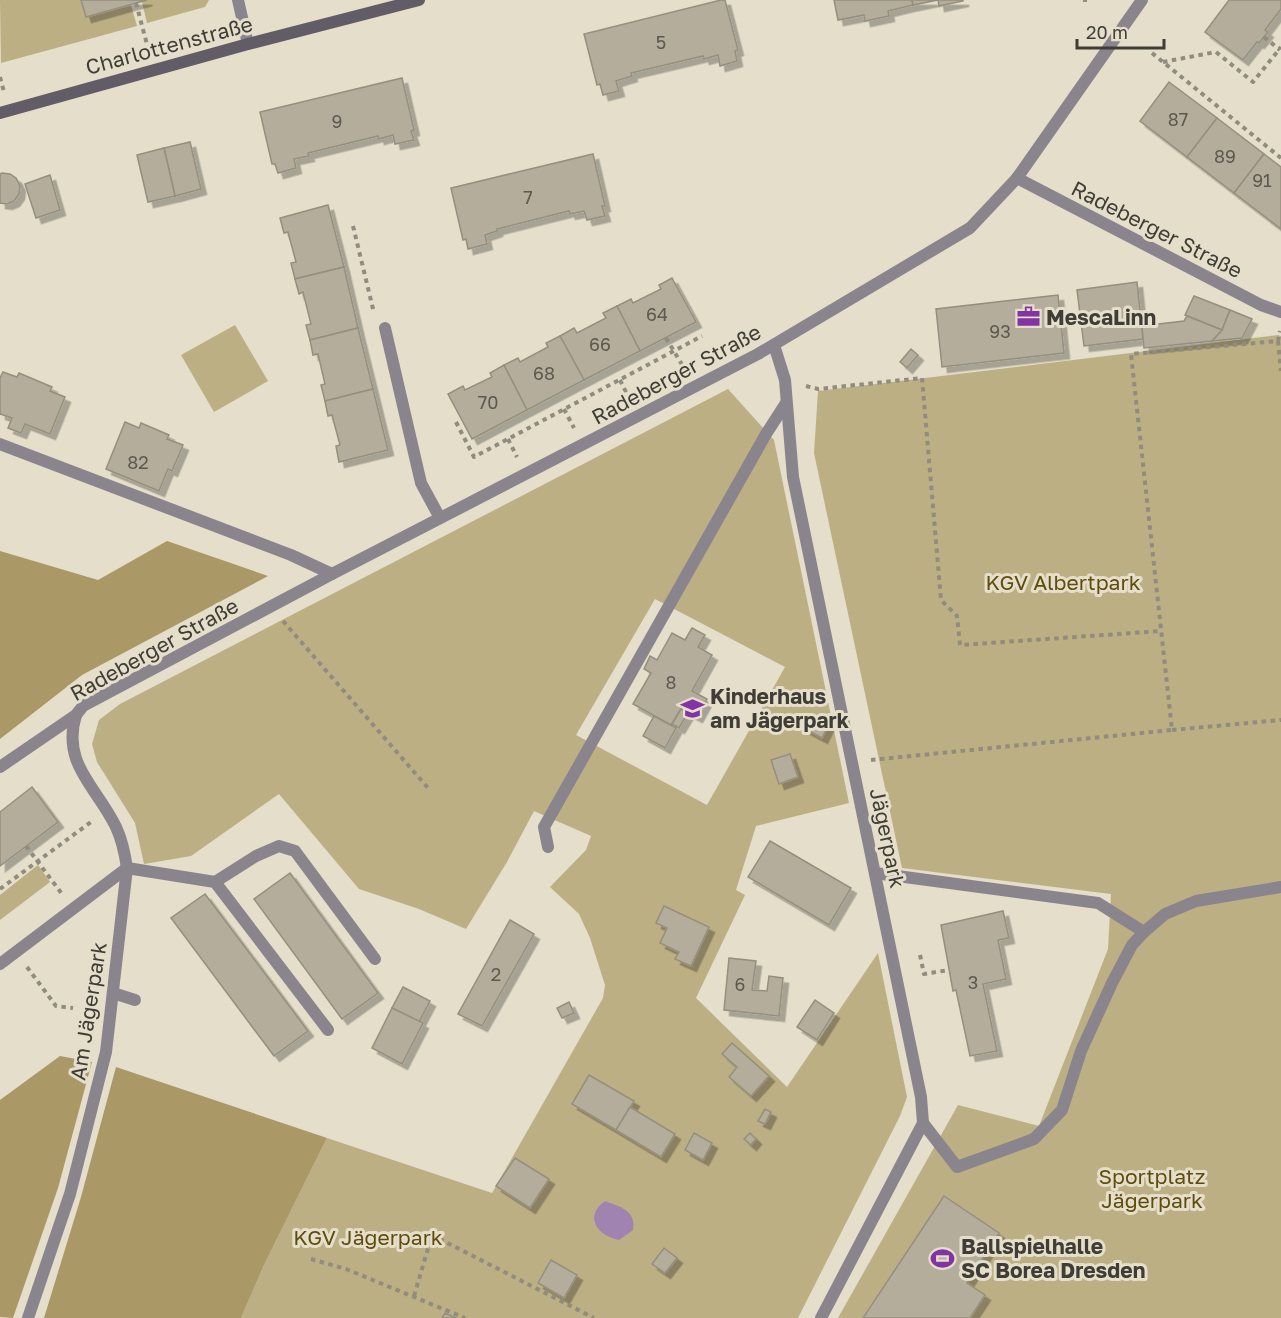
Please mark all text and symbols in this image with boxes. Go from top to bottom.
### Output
street label: Charlottenstraße [83,10,255,80]
scale bar [1077,12,1164,50]
text: 20 m [1086,21,1128,43]
house number: 5 [656,31,666,53]
house number: 87 [1168,108,1188,130]
house number: 9 [332,110,342,132]
house number: 89 [1214,145,1236,167]
house number: 91 [1252,169,1272,191]
street label: Radeberger Straße [1067,175,1247,283]
house number: 7 [523,186,533,208]
house number: 64 [646,303,668,325]
office icon: MescaLinn [1015,304,1041,330]
place label: MescaLinn [1046,304,1156,330]
street label: Radeberger Straße [587,318,765,430]
house number: 93 [989,320,1011,342]
house number: 66 [589,333,611,355]
house number: 68 [533,362,555,384]
house number: 70 [478,391,498,413]
house number: 82 [127,451,149,473]
park label: KGV Albertpark [985,569,1141,595]
street label: Radeberger Straße [65,592,243,706]
house number: 8 [666,671,676,693]
place label: Kinderhaus am Jägerpark [710,683,849,733]
school or university icon: Kinderhaus am Jägerpark [679,695,705,721]
street label: Jägerpark [865,786,911,891]
street label: Am Jägerpark [64,940,112,1082]
house number: 2 [491,963,501,985]
house number: 3 [968,971,978,993]
house number: 6 [735,973,745,995]
park label: Sportplatz Jägerpark [1099,1163,1205,1213]
park label: KGV Jägerpark [293,1224,443,1250]
place label: Ballspielhalle SC Borea Dresden [961,1233,1145,1283]
sports icon: Ballspielhalle SC Borea Dresden [930,1245,956,1271]

